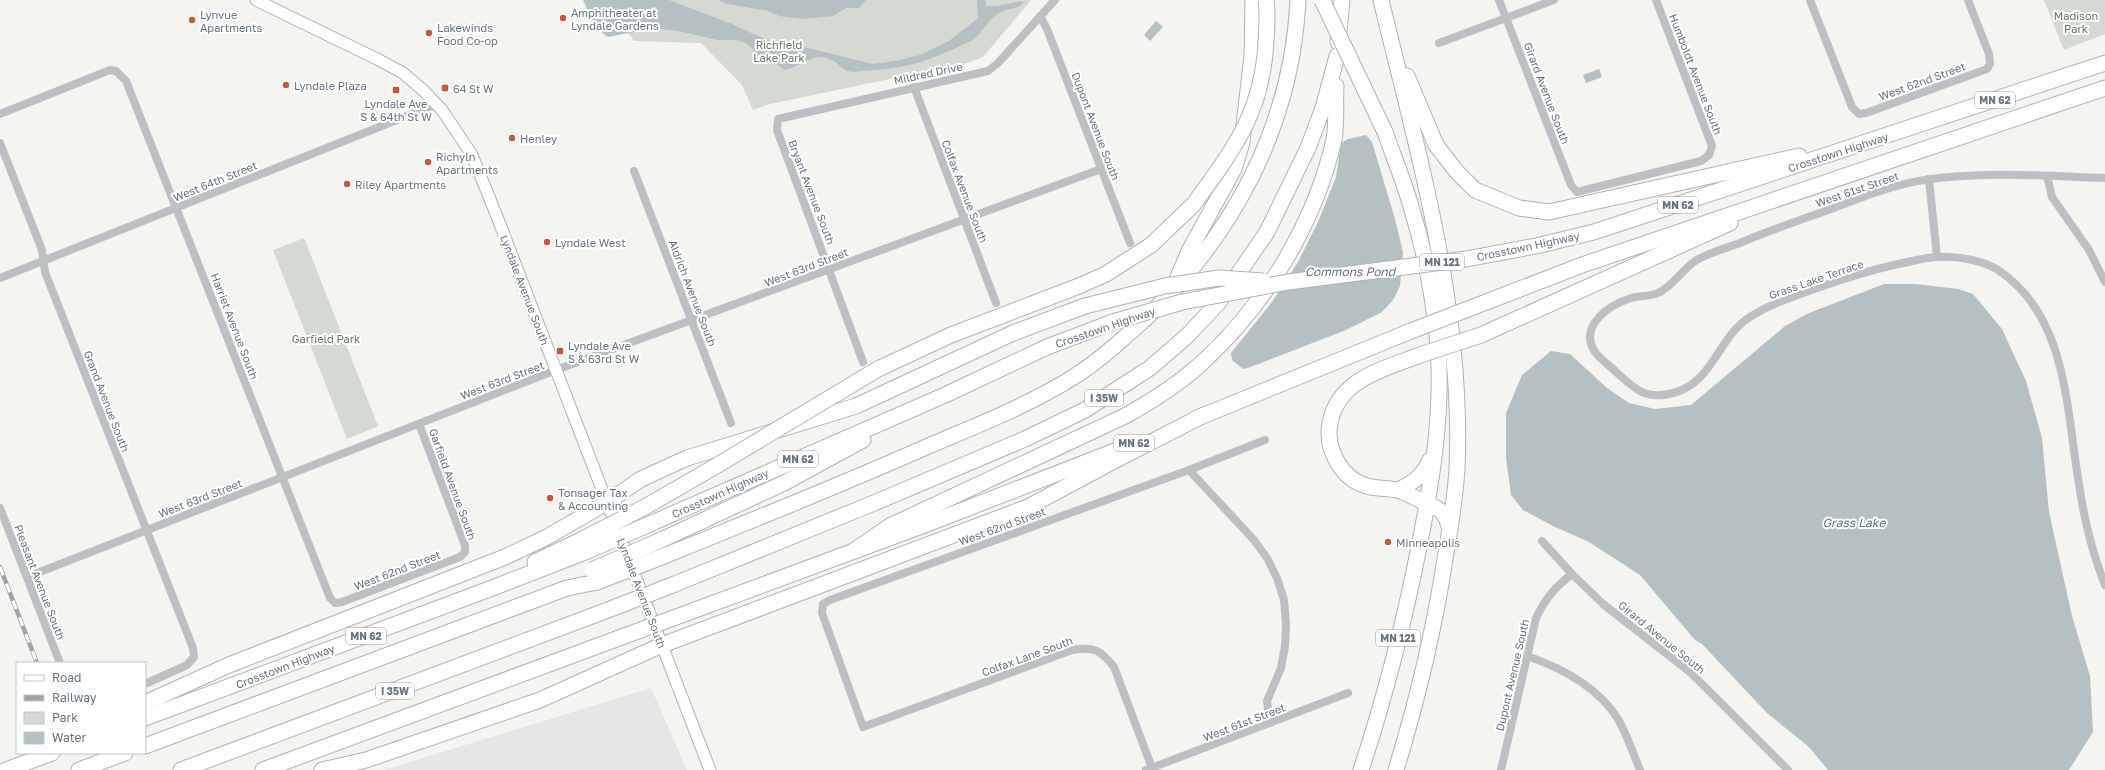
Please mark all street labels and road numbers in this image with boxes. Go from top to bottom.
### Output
street label: Humboldt Avenue South [1667,12,1725,136]
street label: Girard Avenue South [1522,40,1572,146]
street label: Mildred Drive [892,59,964,87]
street label: West 62nd Street [1877,59,1967,103]
street label: Dupont Avenue South [1069,70,1123,182]
road number: MN 62 [1975,92,2015,108]
street label: Crosstown Highway [1786,130,1890,174]
street label: Bryant Avenue South [786,138,838,246]
street label: Colfax Avenue South [939,138,991,244]
street label: West 64th Street [171,158,259,204]
street label: West 61st Street [1814,169,1900,209]
road number: MN 62 [1658,197,1698,213]
street label: Crosstown Highway [1475,229,1581,263]
street label: Lyndale Avenue South [498,233,552,347]
street label: Aldrich Avenue South [667,238,719,348]
street label: West 63rd Street [762,245,850,289]
road number: MN 121 [1420,254,1464,270]
street label: Grass Lake Terrace [1767,257,1865,301]
street label: Harriet Avenue South [209,271,261,381]
street label: Crosstown Highway [1053,304,1157,350]
street label: Grand Avenue South [82,348,132,454]
street label: West 63rd Street [458,358,546,402]
road number: I 35W [1085,390,1123,406]
street label: Garfield Avenue South [427,426,479,542]
road number: MN 62 [1114,435,1154,451]
road number: MN 62 [778,451,818,467]
street label: Crosstown Highway [669,466,771,520]
street label: West 63rd Street [156,476,244,520]
street label: West 62nd Street [957,504,1047,548]
street label: Pleasant Avenue South [12,523,68,641]
street label: Lyndale Avenue South [615,536,669,650]
street label: West 62nd Street [352,548,442,592]
street label: Girard Avenue South [1616,598,1708,676]
street label: Dupont Avenue South [1493,618,1531,732]
road number: MN 62 [346,628,386,644]
road number: MN 121 [1376,630,1420,646]
street label: Colfax Lane South [980,633,1074,679]
street label: Crosstown Highway [234,641,336,691]
road number: I 35W [376,683,414,699]
street label: West 61st Street [1201,700,1287,744]

